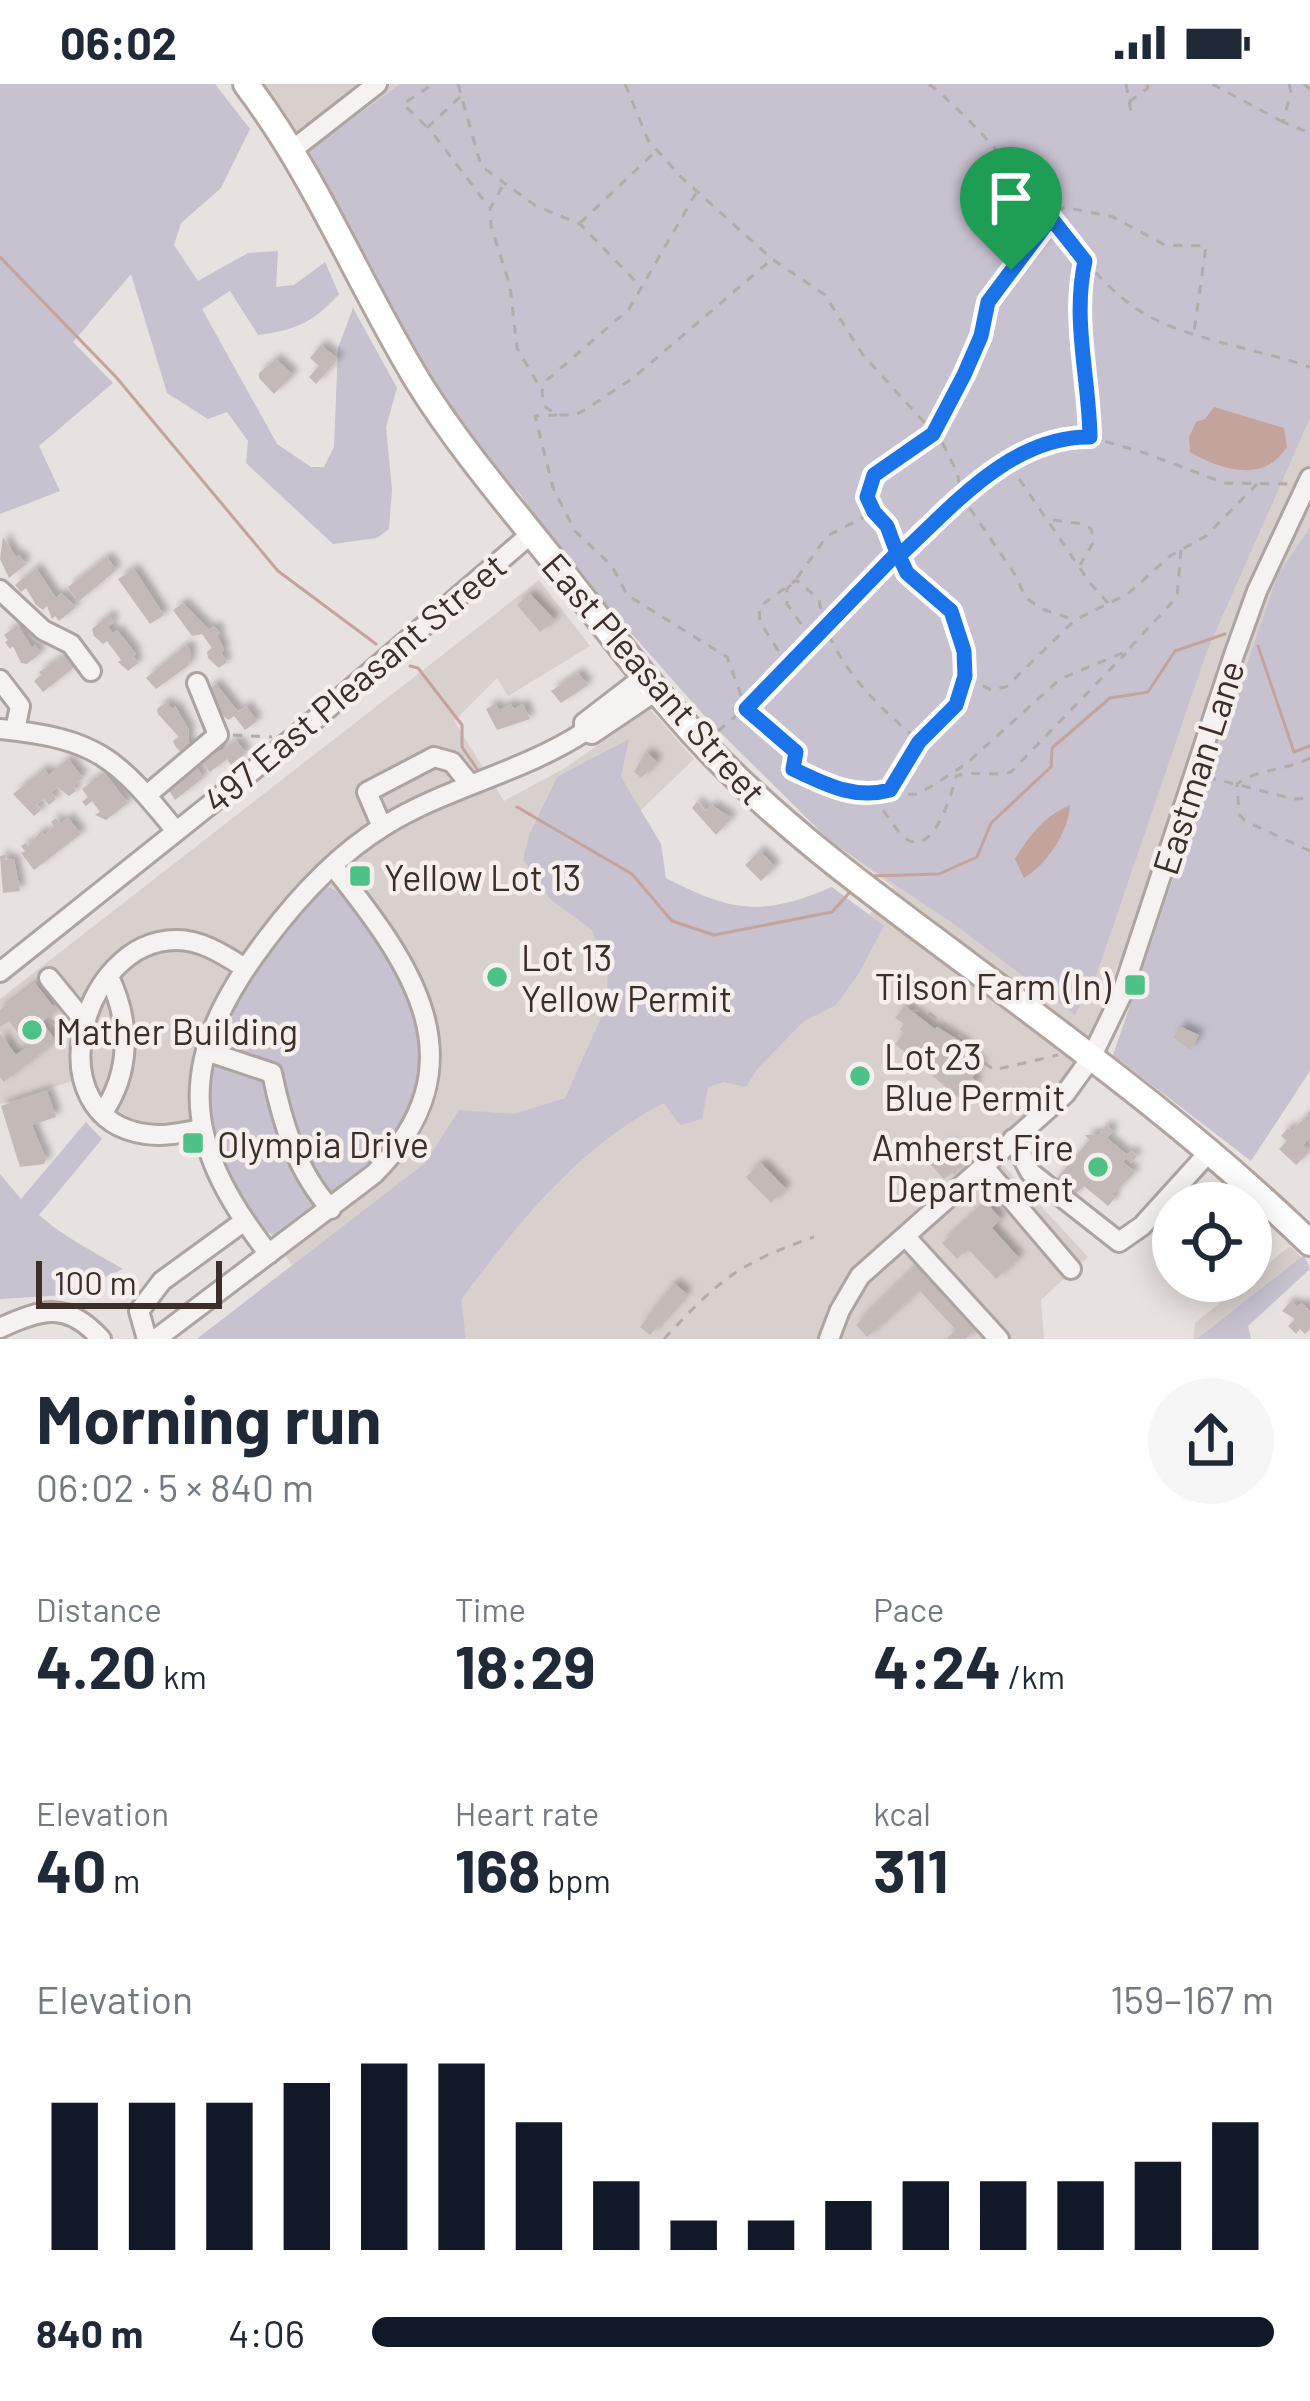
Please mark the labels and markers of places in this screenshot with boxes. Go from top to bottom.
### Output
pin [960,147,1062,270]
place label: Yellow Lot 13 [384,855,581,898]
marker: Yellow Lot 13 [347,863,373,889]
place label: Lot 13 Yellow Permit [521,935,732,1019]
marker: Lot 13 Yellow Permit [484,964,510,990]
place label: Tilson Farm (In) [875,964,1112,1007]
marker: Tilson Farm (In) [1122,972,1148,998]
place label: Mather Building [56,1009,298,1052]
marker: Mather Building [19,1017,45,1043]
place label: Lot 23 Blue Permit [884,1034,1066,1118]
marker: Lot 23 Blue Permit [847,1063,873,1089]
place label: Olympia Drive [217,1122,429,1165]
place label: Amherst Fire Department [872,1125,1074,1209]
marker: Olympia Drive [180,1130,206,1156]
marker: Amherst Fire Department [1085,1154,1111,1180]

